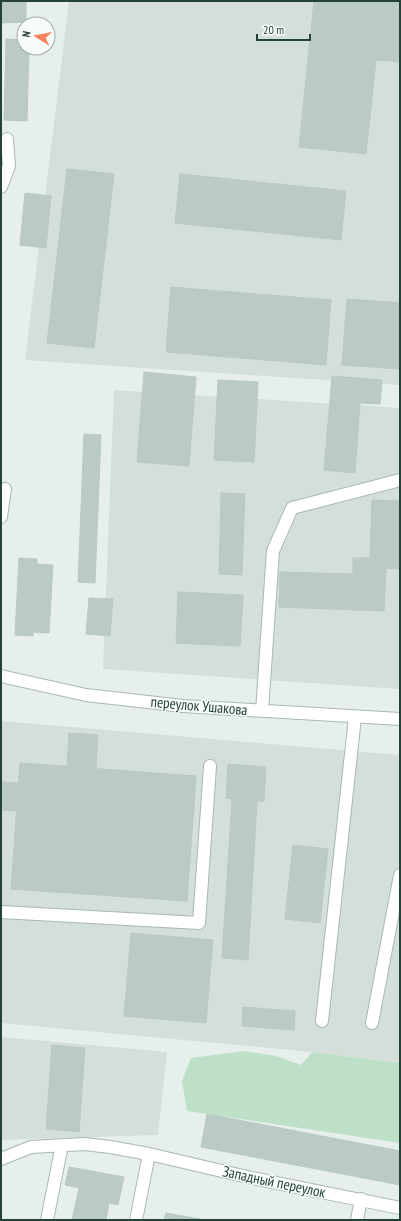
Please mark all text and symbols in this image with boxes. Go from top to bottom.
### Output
north arrow [16,16,56,56]
scale bar [257,16,310,42]
text: 20 m [263,22,284,37]
text: N [19,30,34,38]
street label: переулок Ушакова [150,692,248,719]
street label: Западный переулок [221,1161,328,1202]

